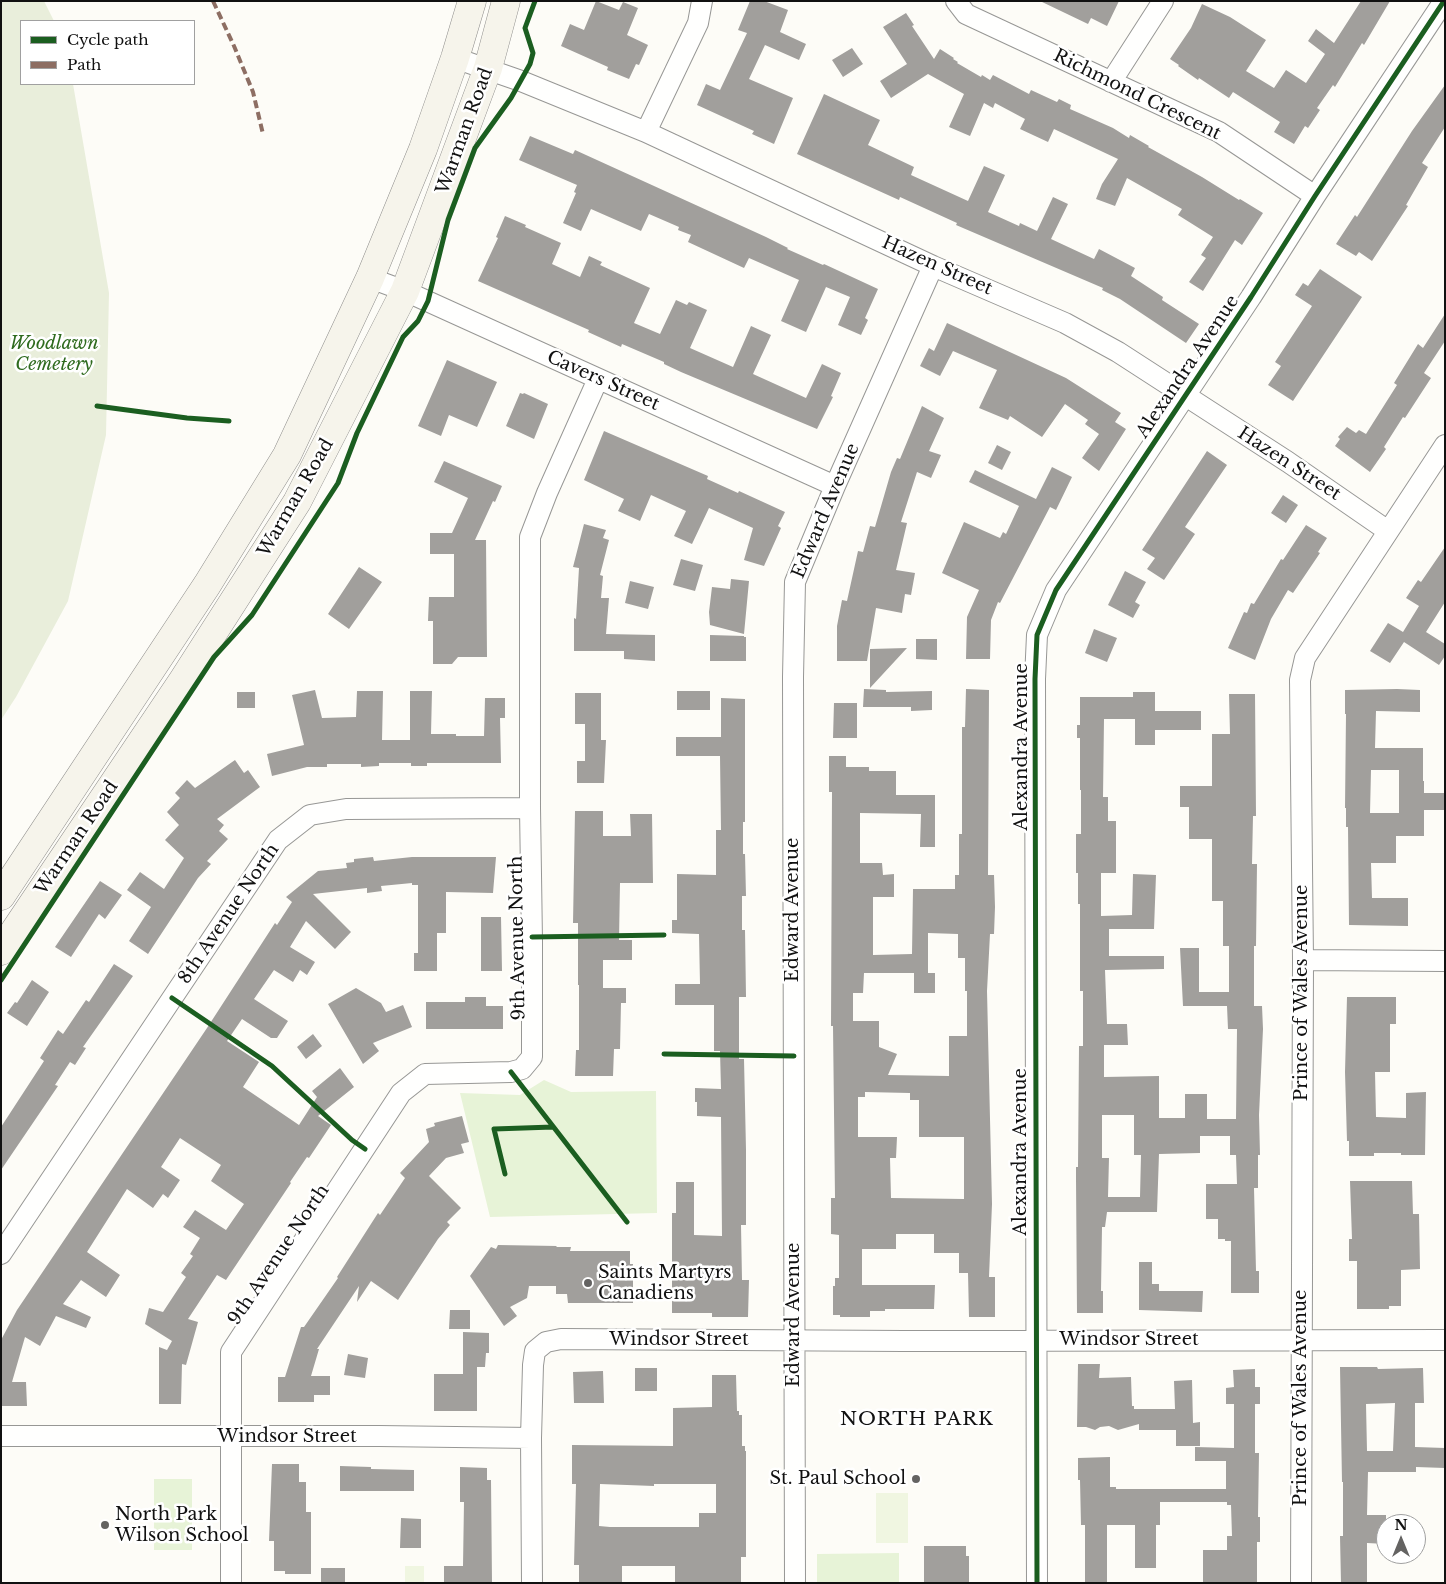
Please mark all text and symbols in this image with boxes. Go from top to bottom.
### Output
legend [20,20,195,85]
text: Cycle path [67,30,149,49]
street label: Richmond Crescent [1050,45,1224,145]
text: Path [67,55,101,74]
street label: Warman Road [432,65,498,197]
street label: Hazen Street [878,232,996,300]
street label: Alexandra Avenue [1132,291,1244,443]
park label: Woodlawn Cemetery [10,333,98,376]
street label: Cavers Street [543,347,663,415]
street label: Hazen Street [1233,423,1345,505]
street label: Warman Road [253,435,339,561]
street label: Edward Avenue [788,440,864,582]
street label: Alexandra Avenue [1011,663,1033,831]
street label: Warman Road [31,777,123,899]
street label: Edward Avenue [782,838,804,982]
street label: 8th Avenue North [174,840,284,988]
street label: 9th Avenue North [506,855,530,1021]
street label: Prince of Wales Avenue [1291,885,1313,1101]
street label: Alexandra Avenue [1010,1068,1032,1236]
street label: 9th Avenue North [224,1181,334,1329]
street label: Edward Avenue [783,1243,805,1387]
place label: Saints Martyrs Canadiens [598,1262,732,1304]
marker: Saints Martyrs Canadiens [582,1277,594,1289]
street label: Prince of Wales Avenue [1290,1290,1312,1506]
street label: Windsor Street [609,1329,749,1351]
street label: Windsor Street [1059,1329,1199,1351]
district label: NORTH PARK [839,1409,995,1431]
street label: Windsor Street [217,1426,357,1448]
place label: St. Paul School [770,1468,906,1490]
marker: St. Paul School [910,1473,922,1485]
place label: North Park Wilson School [115,1504,249,1546]
north arrow [1376,1514,1426,1564]
text: N [1394,1516,1408,1534]
marker: North Park Wilson School [99,1519,111,1531]

